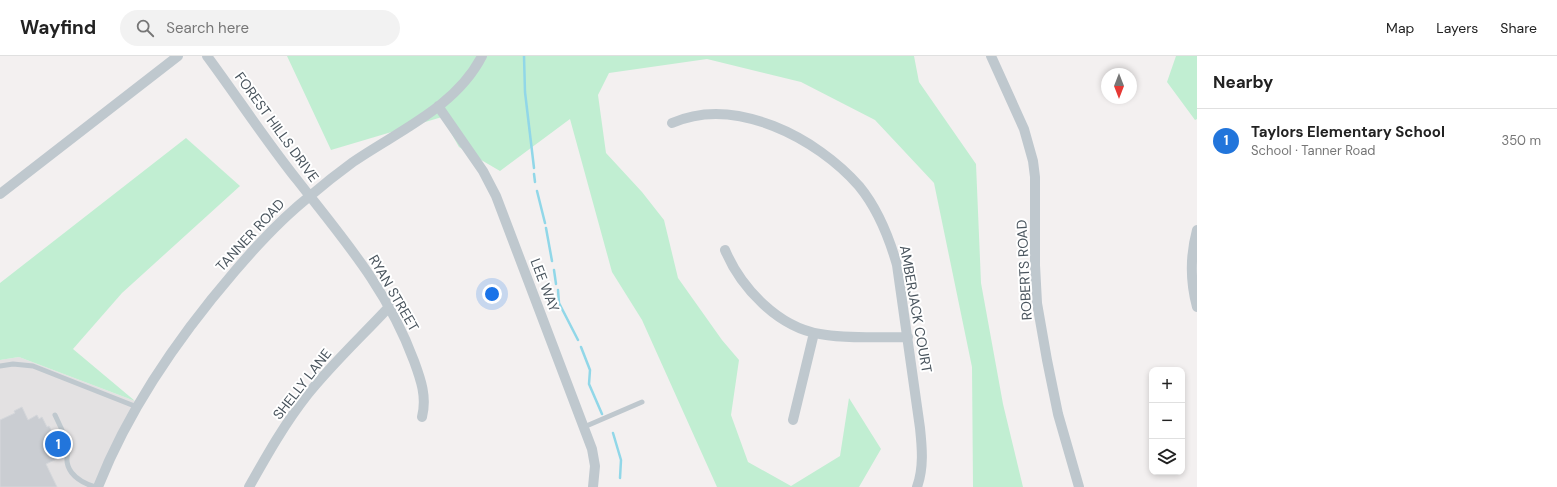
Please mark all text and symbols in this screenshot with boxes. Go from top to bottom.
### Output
search box [120,10,400,46]
text: Wayfind [20,15,96,40]
icon: search [134,17,156,39]
text: Search here [166,18,249,38]
text: Map [1386,19,1414,37]
text: Layers [1436,19,1478,37]
text: Share [1500,19,1537,37]
north arrow [1101,68,1137,104]
street label: FOREST HILLS DRIVE [231,69,323,186]
text: Nearby [1213,71,1273,93]
text: Taylors Elementary School [1251,122,1445,142]
text: 1 [1224,132,1228,149]
text: 350 m [1501,132,1541,149]
text: School · Tanner Road [1251,142,1376,159]
street label: TANNER ROAD [212,195,288,275]
street label: ROBERTS ROAD [1012,219,1036,321]
street label: AMBERJACK COURT [896,244,936,374]
street label: RYAN STREET [365,252,423,335]
street label: LEE WAY [527,256,563,314]
your location [482,284,502,304]
street label: SHELLY LANE [269,345,335,423]
map controls [1149,367,1185,475]
button: + [1149,367,1185,403]
button: − [1149,403,1185,439]
pin: 1 [45,429,71,459]
button: layers [1149,439,1185,475]

